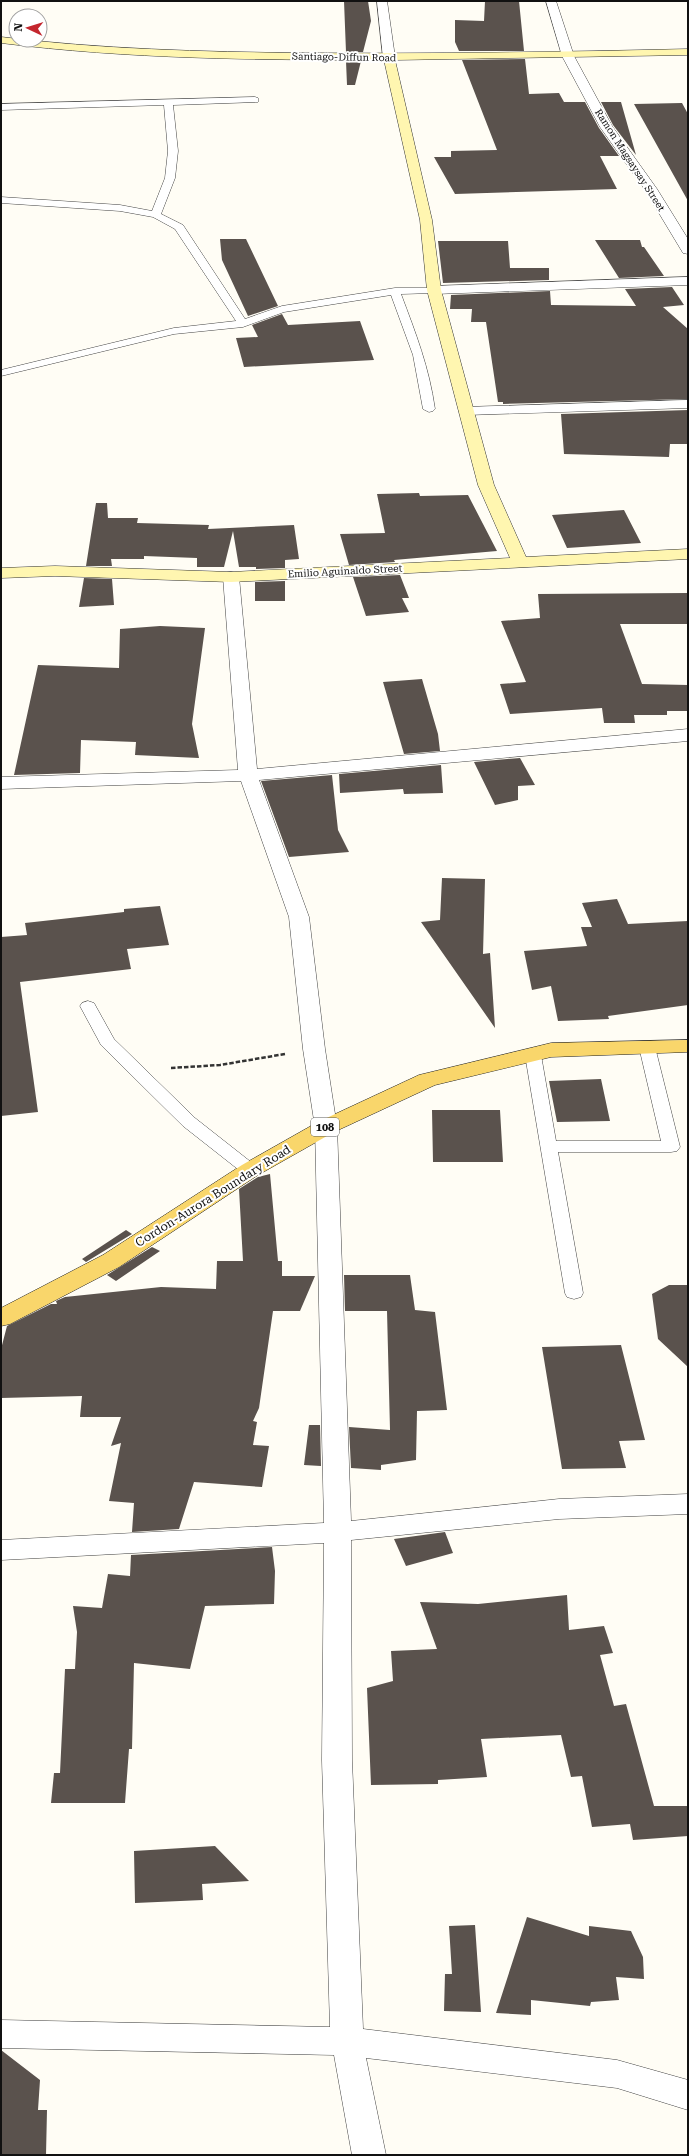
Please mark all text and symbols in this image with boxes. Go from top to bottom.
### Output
north arrow [8,8,48,48]
text: N [12,22,25,32]
street label: Santiago-Diffun Road [292,51,397,63]
street label: Ramon Magsaysay Street [593,107,667,213]
street label: Emilio Aguinaldo Street [287,562,403,579]
road number: 108 [311,1118,339,1136]
street label: Cordon-Aurora Boundary Road [133,1142,293,1250]

